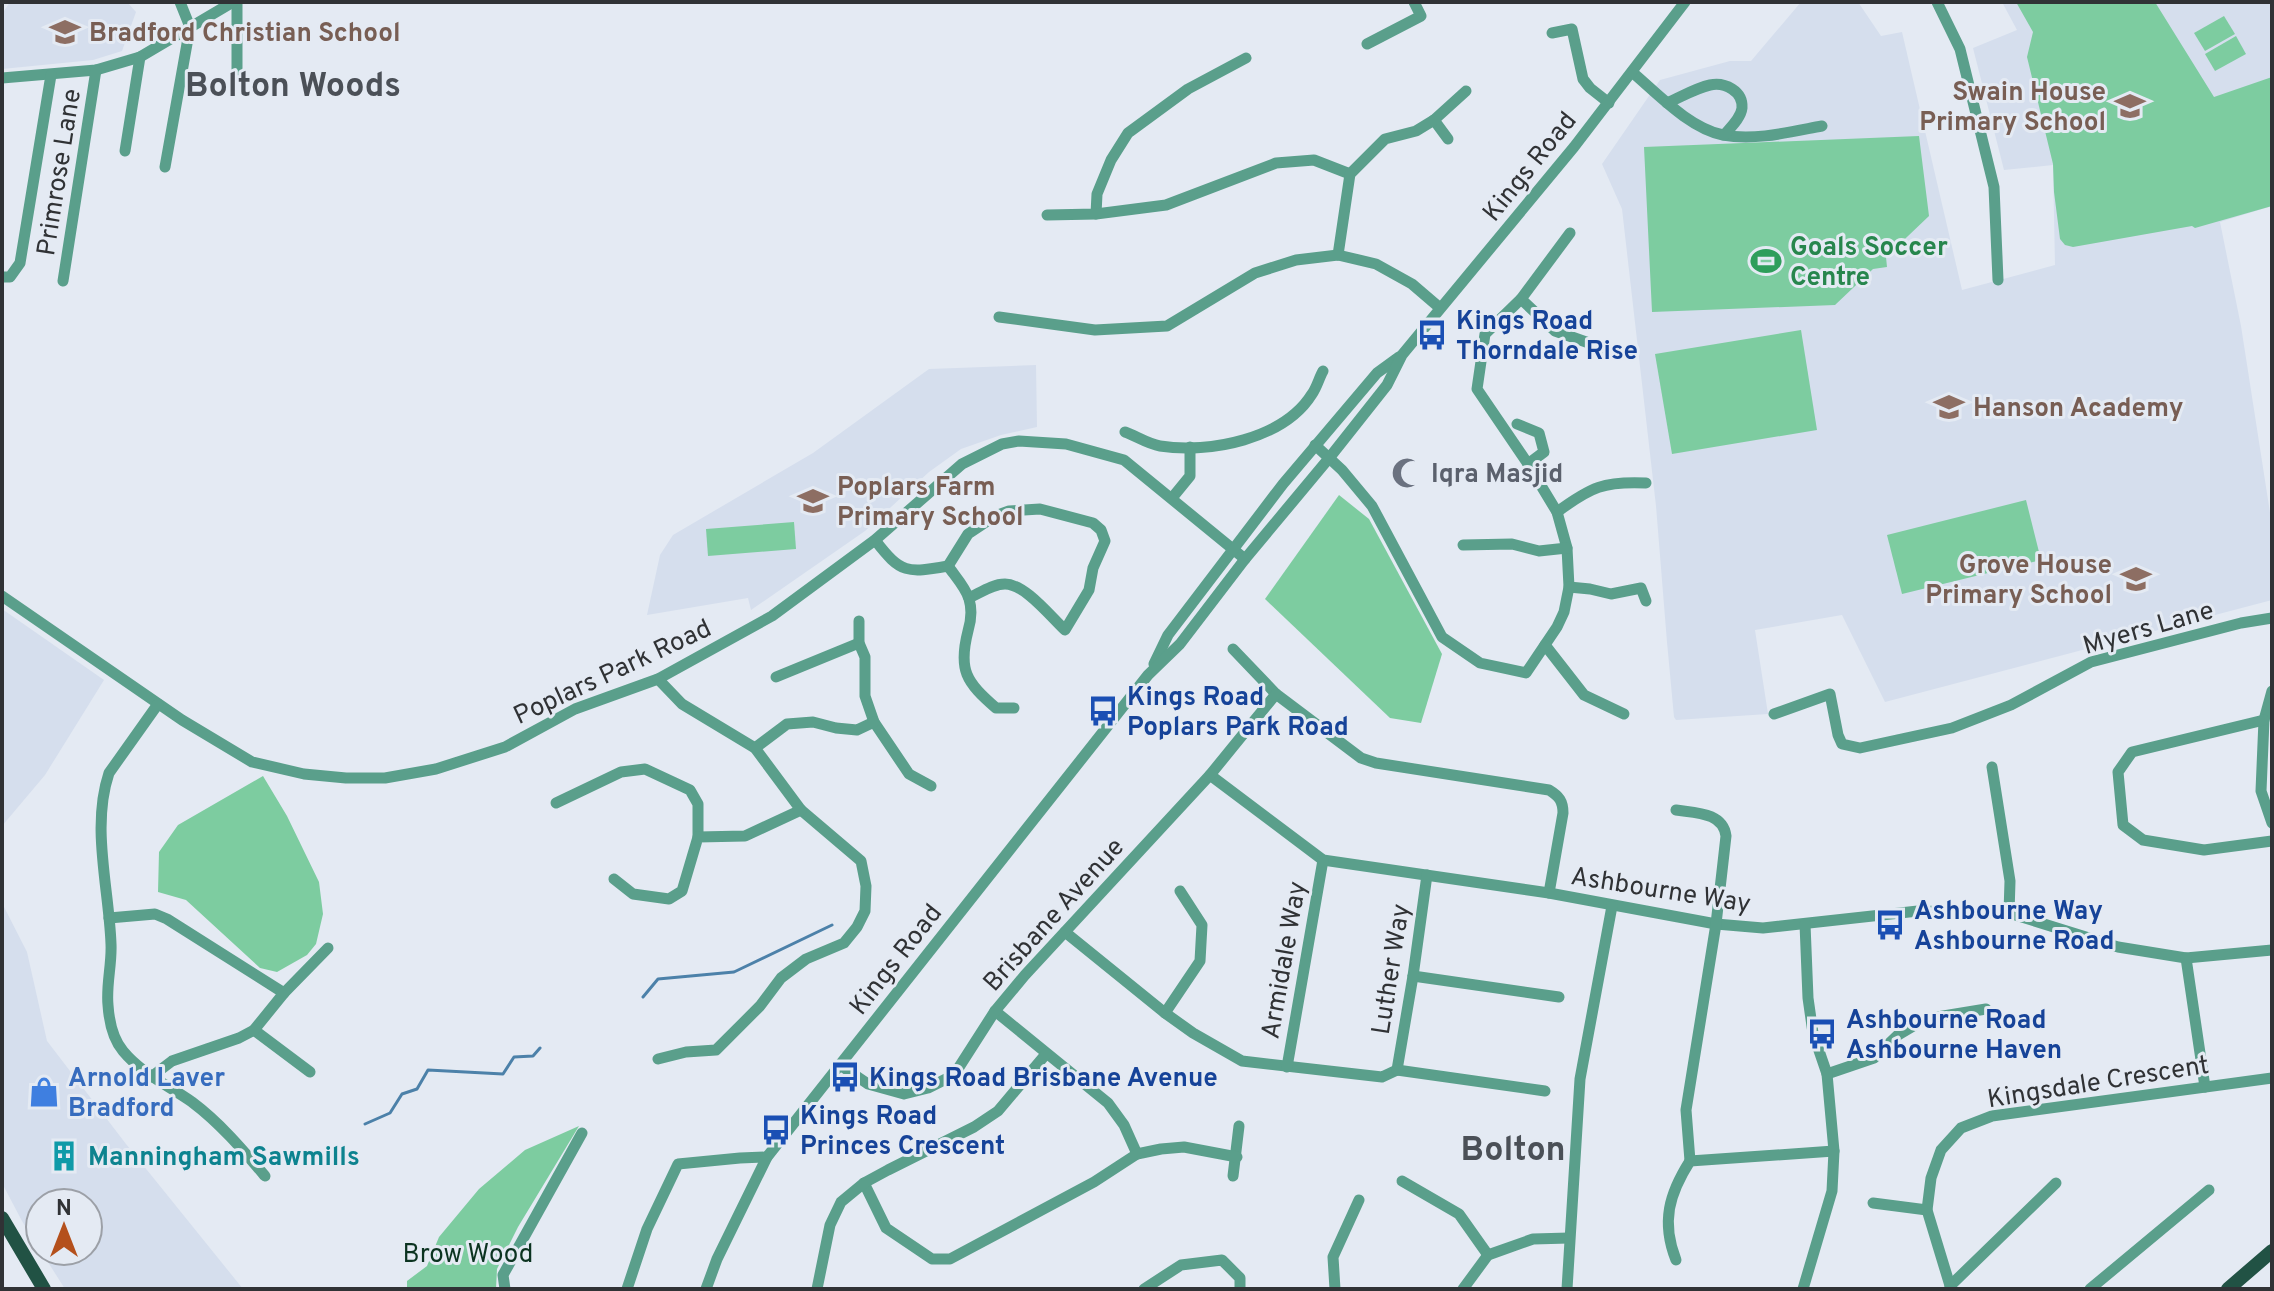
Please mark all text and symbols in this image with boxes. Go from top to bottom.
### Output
school or university icon: Bradford Christian School [48,15,82,49]
place label: Bradford Christian School [89,18,401,51]
district label: Bolton Woods [185,66,401,109]
place label: Swain House Primary School [1919,77,2106,140]
street label: Primrose Lane [31,87,90,258]
school or university icon: Swain House Primary School [2113,89,2147,123]
street label: Kings Road [1477,106,1585,229]
place label: Goals Soccer Centre [1790,232,1948,295]
sports icon: Goals Soccer Centre [1749,244,1783,278]
place label: Kings Road Thorndale Rise [1456,306,1638,369]
bus stop icon: Kings Road Thorndale Rise [1415,318,1449,352]
school or university icon: Hanson Academy [1932,390,1966,424]
place label: Hanson Academy [1973,393,2184,426]
mosque icon: Iqra Masjid [1390,456,1424,490]
place label: Iqra Masjid [1431,459,1563,492]
place label: Poplars Farm Primary School [837,472,1024,535]
school or university icon: Poplars Farm Primary School [796,484,830,518]
place label: Grove House Primary School [1925,550,2112,613]
school or university icon: Grove House Primary School [2119,562,2153,596]
street label: Myers Lane [2079,595,2218,664]
street label: Poplars Park Road [509,613,717,734]
place label: Kings Road Poplars Park Road [1127,682,1349,745]
bus stop icon: Kings Road Poplars Park Road [1086,694,1120,728]
street label: Brisbane Avenue [977,832,1133,999]
street label: Ashbourne Way [1568,861,1753,922]
street label: Armidale Way [1255,879,1316,1042]
place label: Ashbourne Way Ashbourne Road [1914,896,2114,959]
street label: Kings Road [843,898,951,1023]
street label: Luther Way [1366,902,1419,1037]
bus stop icon: Ashbourne Way Ashbourne Road [1873,908,1907,942]
place label: Ashbourne Road Ashbourne Haven [1846,1005,2062,1068]
bus stop icon: Ashbourne Road Ashbourne Haven [1805,1017,1839,1051]
street label: Kingsdale Crescent [1985,1050,2212,1117]
bus stop icon: Kings Road Brisbane Avenue [828,1060,862,1094]
place label: Arnold Laver Bradford [68,1063,225,1126]
place label: Kings Road Brisbane Avenue [869,1063,1218,1096]
shop icon: Arnold Laver Bradford [27,1075,61,1109]
place label: Kings Road Princes Crescent [800,1101,1005,1164]
bus stop icon: Kings Road Princes Crescent [759,1113,793,1147]
district label: Bolton [1460,1130,1566,1173]
building icon: Manningham Sawmills [47,1139,81,1173]
place label: Manningham Sawmills [88,1142,360,1175]
north arrow [24,1187,104,1267]
text: N [56,1196,72,1223]
park label: Brow Wood [403,1239,533,1272]

